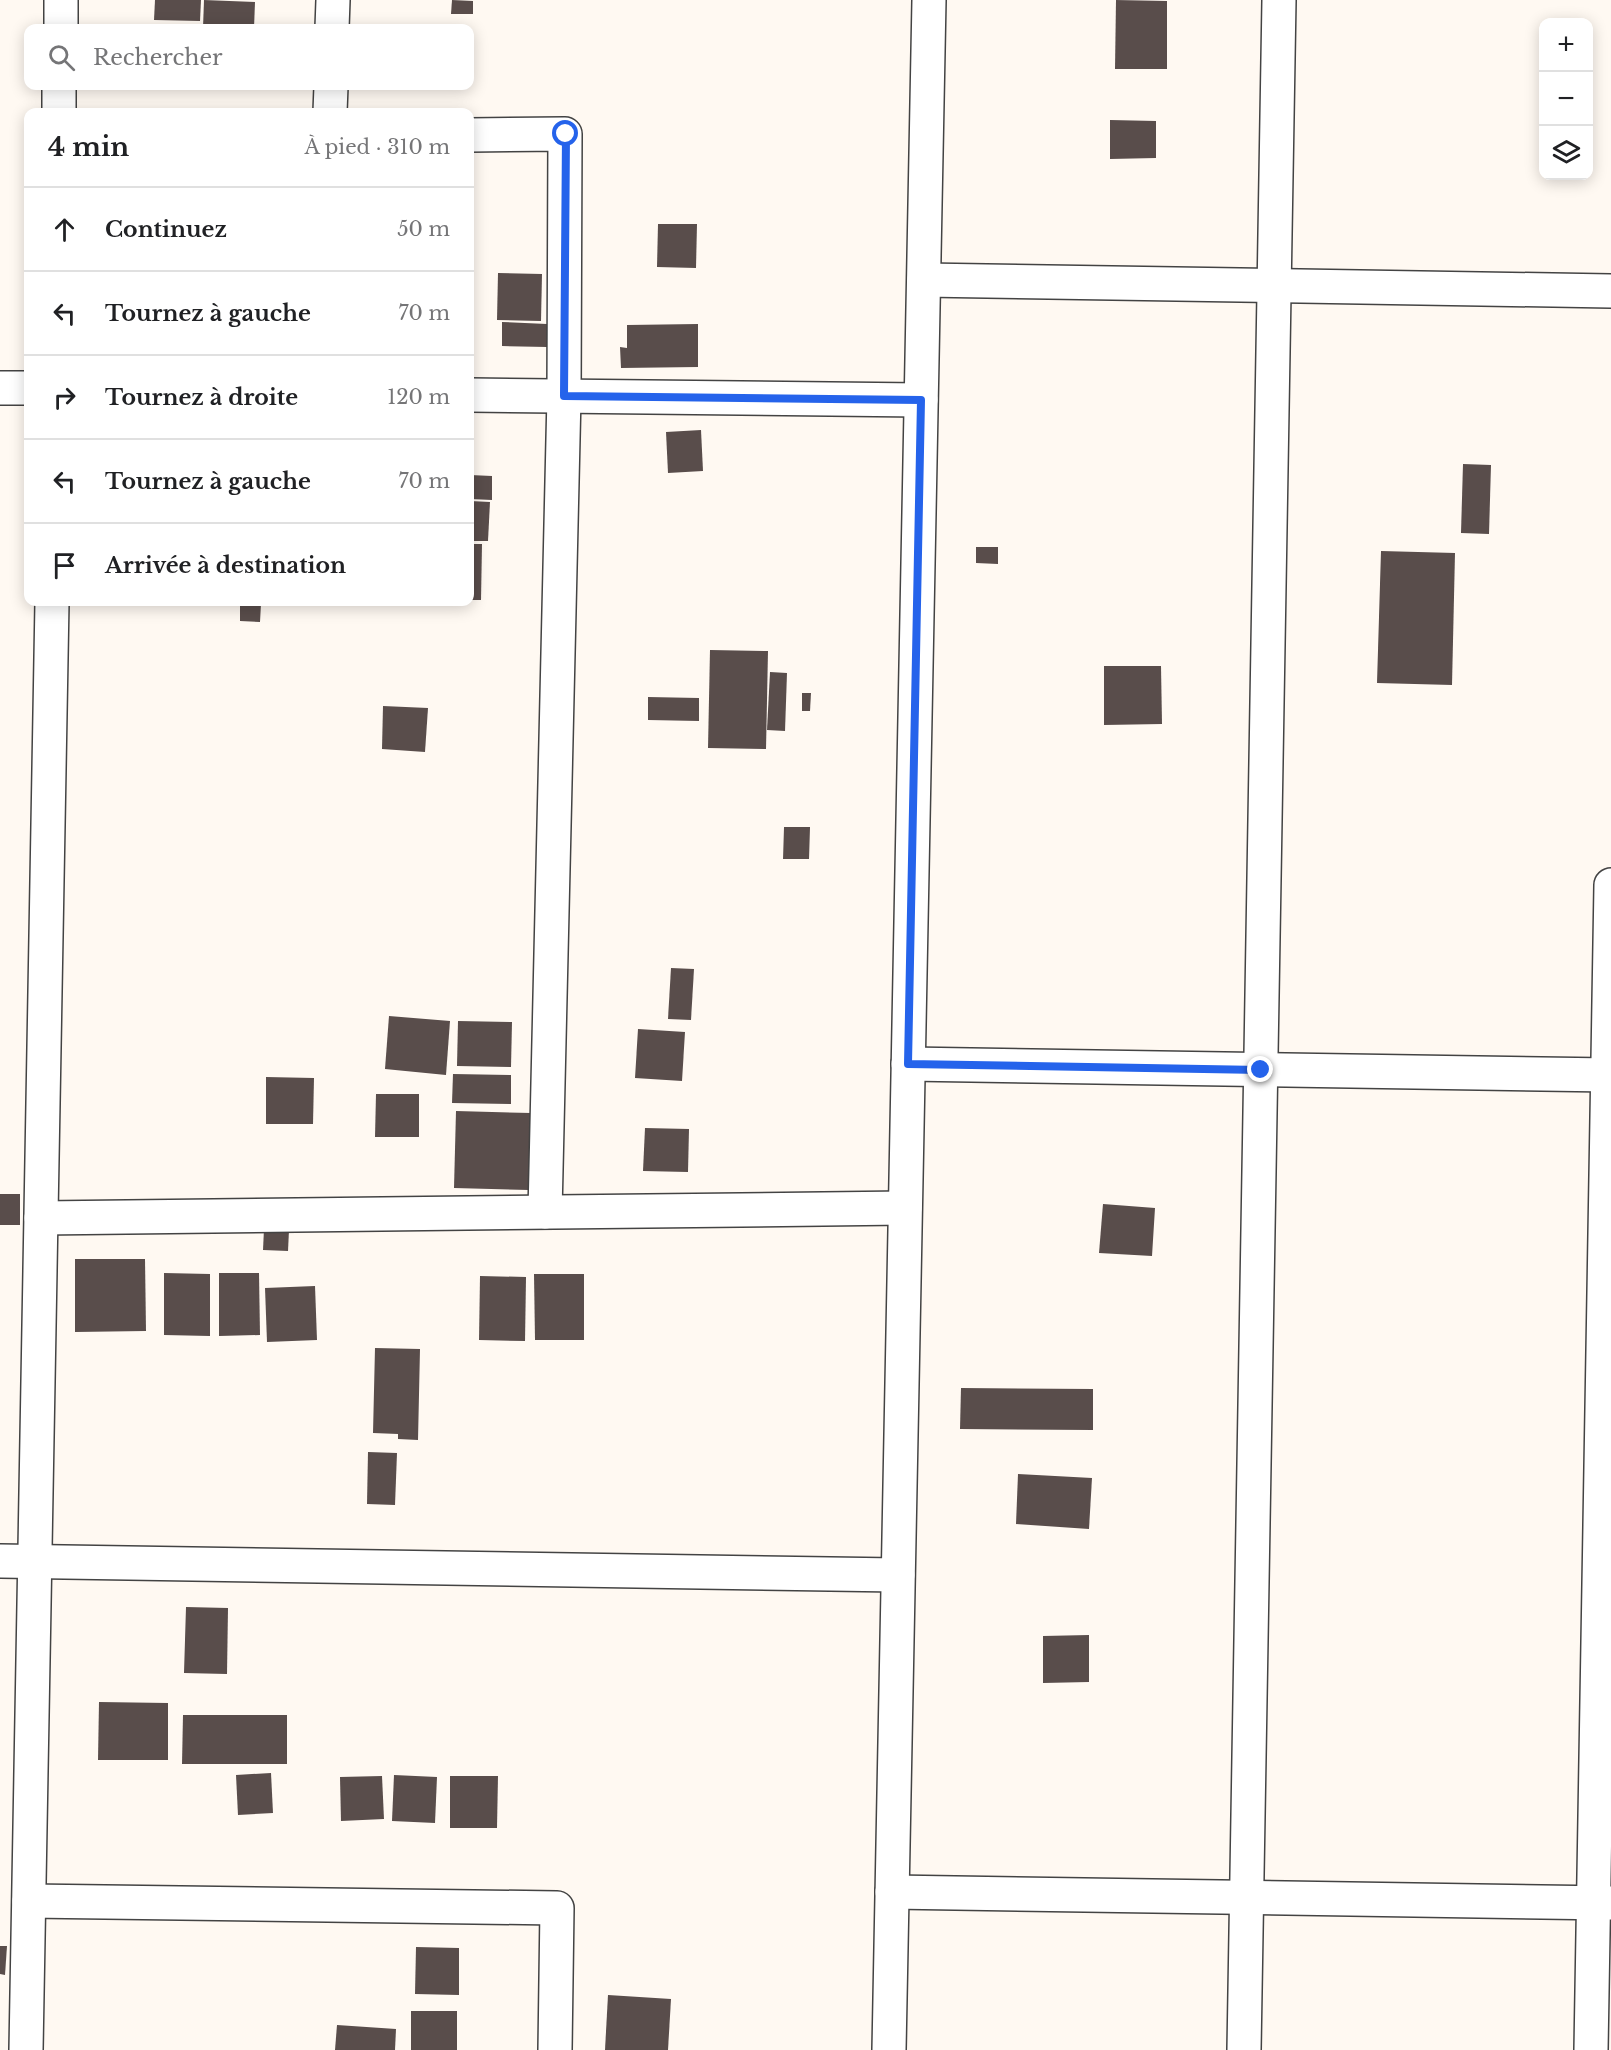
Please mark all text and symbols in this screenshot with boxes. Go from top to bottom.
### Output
map controls [1539,18,1593,180]
button: + [1539,18,1593,72]
search box [24,24,474,90]
icon: search [45,41,78,74]
text: Rechercher [93,44,223,71]
button: − [1539,72,1593,126]
route start [552,120,578,146]
button: layers [1539,126,1593,180]
text: 4 min [48,131,129,163]
text: À pied · 310 m [304,135,450,159]
icon: ahead [48,213,81,246]
text: Continuez [105,216,227,243]
text: 50 m [397,217,450,241]
icon: left [48,297,81,330]
text: Tournez à gauche [105,300,311,327]
text: 70 m [398,301,450,325]
icon: right [48,381,81,414]
text: Tournez à droite [105,384,298,411]
text: 120 m [387,385,450,409]
icon: left [48,465,81,498]
text: Tournez à gauche [105,468,311,495]
text: 70 m [398,469,450,493]
icon: arrive [48,549,81,582]
text: Arrivée à destination [105,552,346,579]
route end [1247,1056,1273,1082]

